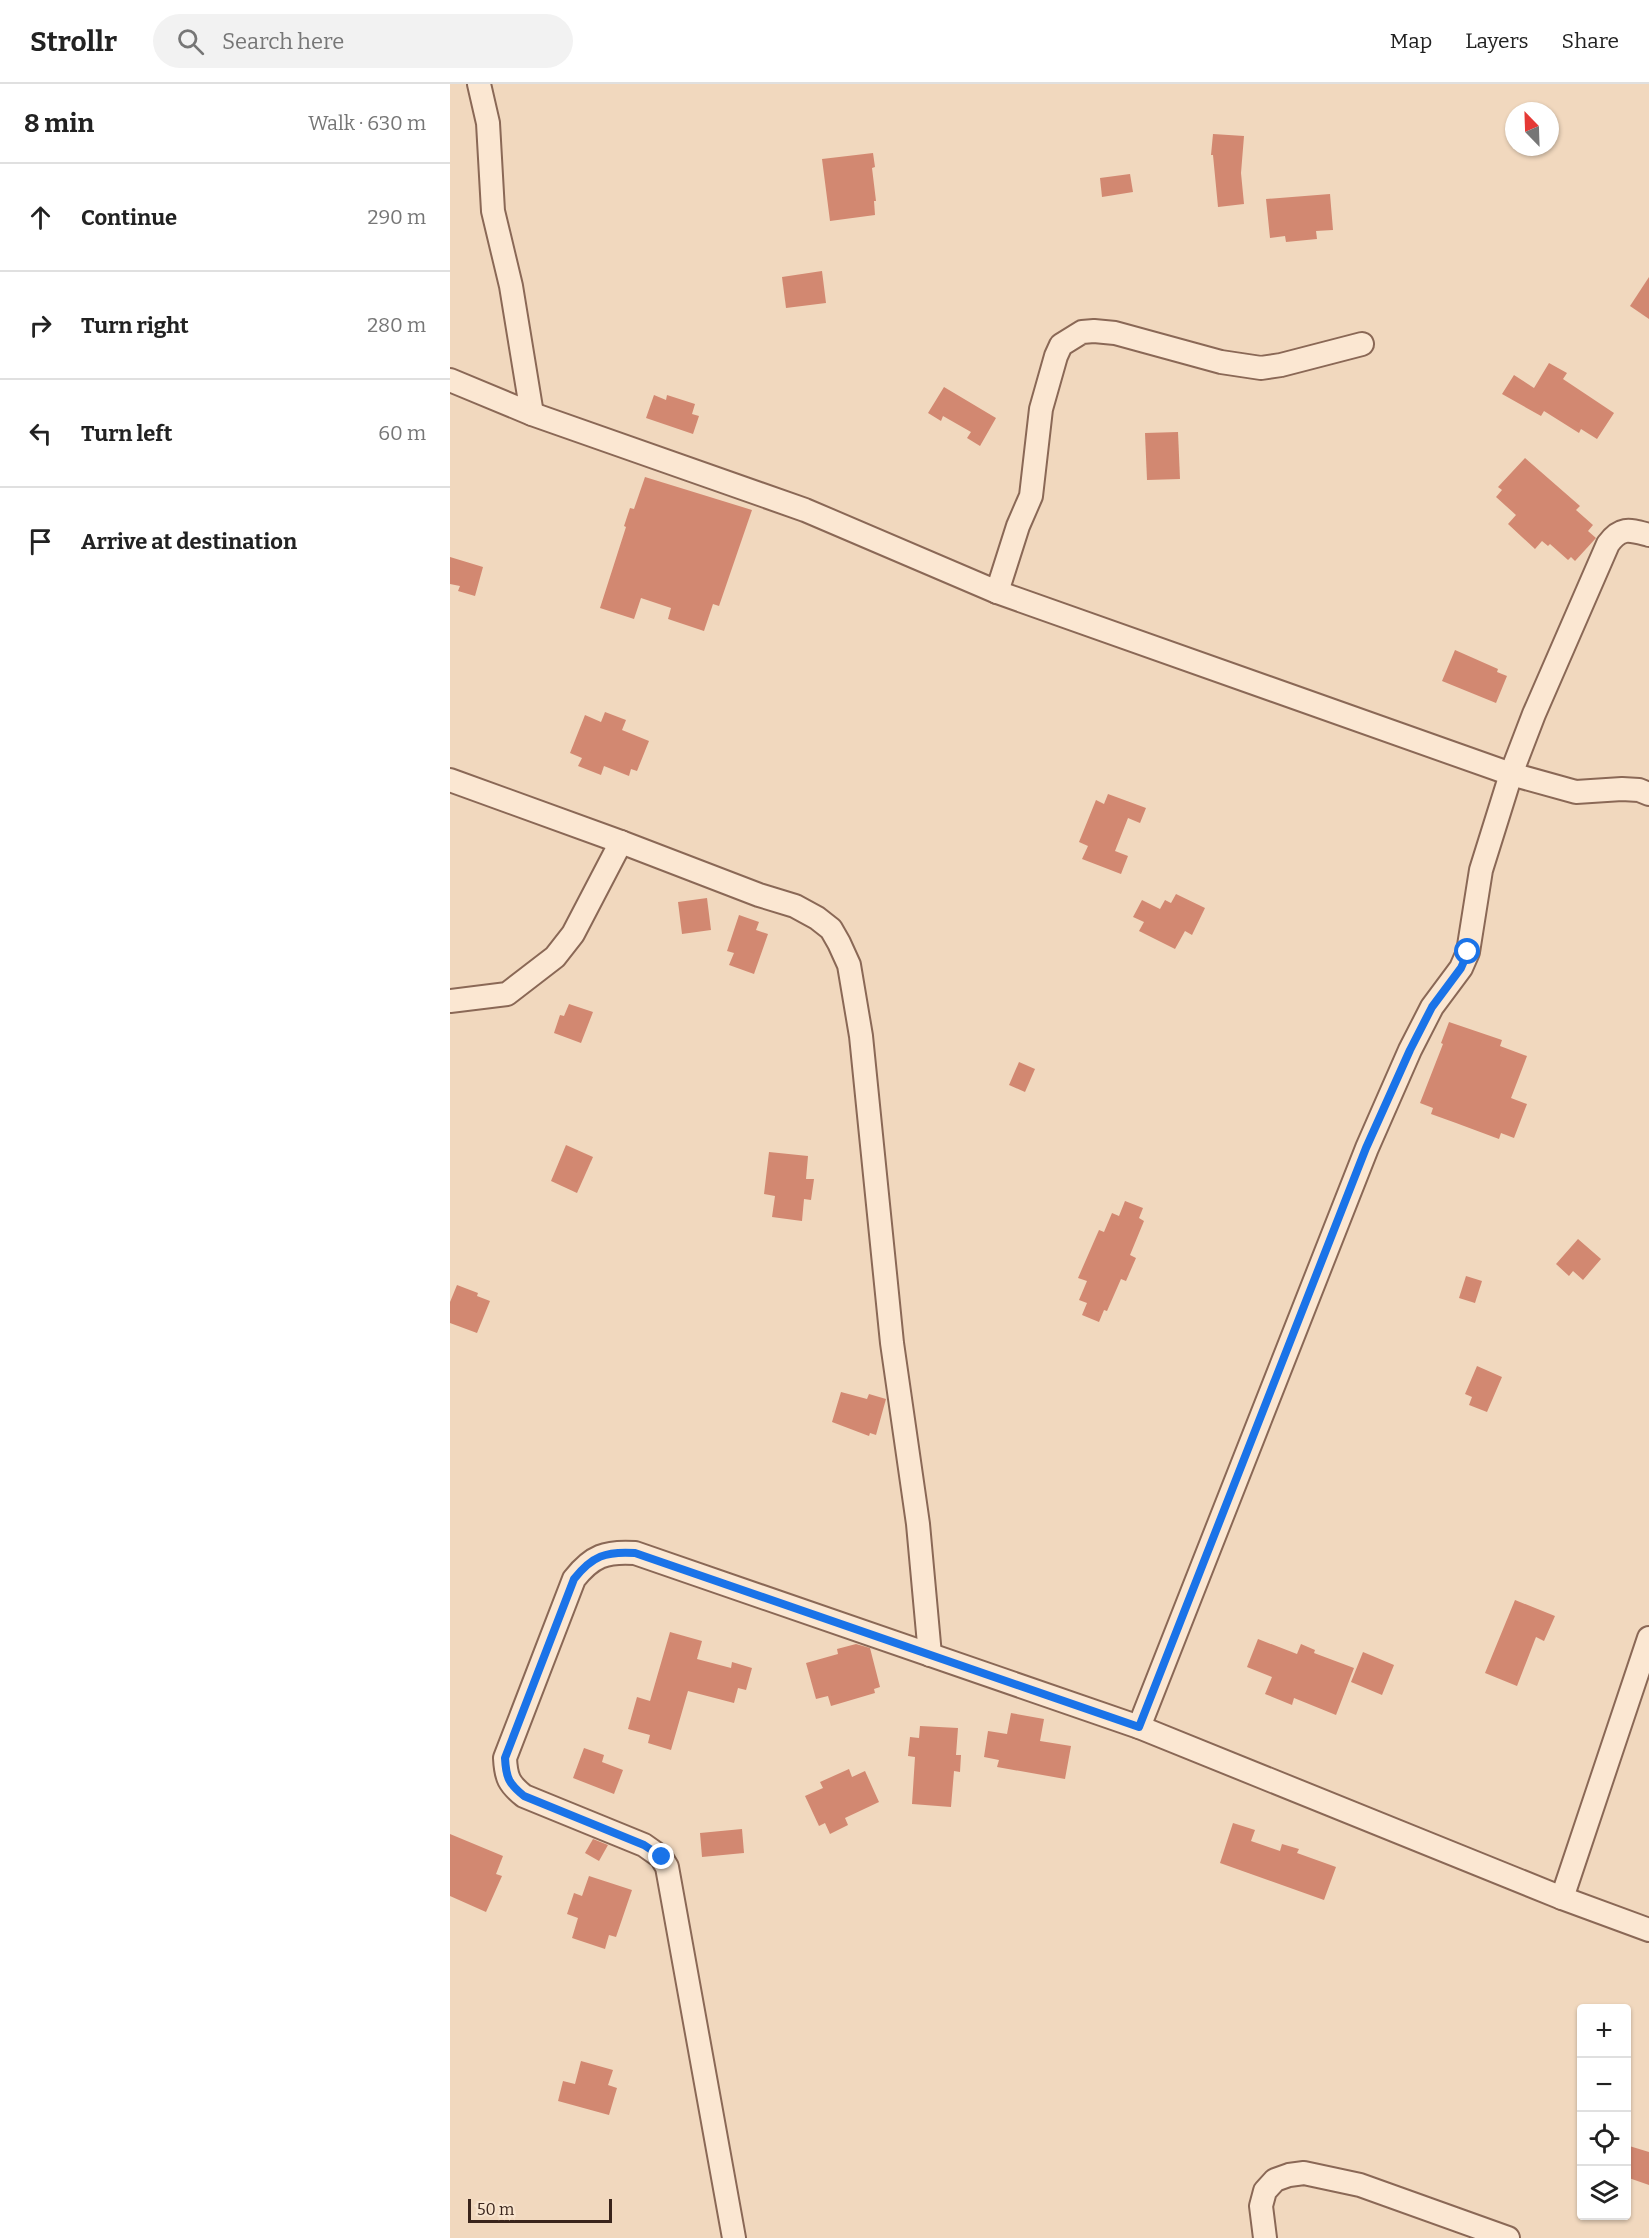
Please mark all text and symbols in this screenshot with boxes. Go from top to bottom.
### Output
search box [153,14,573,68]
text: Strollr [30,25,117,58]
icon: search [174,25,207,58]
text: Search here [222,28,344,55]
text: Map [1390,28,1432,54]
text: Layers [1465,28,1529,54]
text: Share [1562,28,1619,54]
north arrow [1505,102,1559,156]
text: 8 min [24,108,94,139]
text: Walk · 630 m [308,111,426,135]
icon: ahead [24,201,57,234]
text: Continue [81,204,177,231]
text: 290 m [368,205,426,229]
icon: right [24,309,57,342]
text: Turn right [81,312,189,339]
text: 280 m [367,313,426,337]
icon: left [24,417,57,450]
text: Turn left [81,420,173,447]
text: 60 m [378,421,426,445]
icon: arrive [24,525,57,558]
text: Arrive at destination [81,528,297,555]
route start [1454,938,1480,964]
route end [648,1843,674,1869]
map controls [1577,2004,1631,2220]
button: + [1577,2004,1631,2058]
button: − [1577,2058,1631,2112]
button: locate [1577,2112,1631,2166]
button: layers [1577,2166,1631,2220]
scale bar [468,2196,612,2224]
text: 50 m [477,2200,514,2219]

